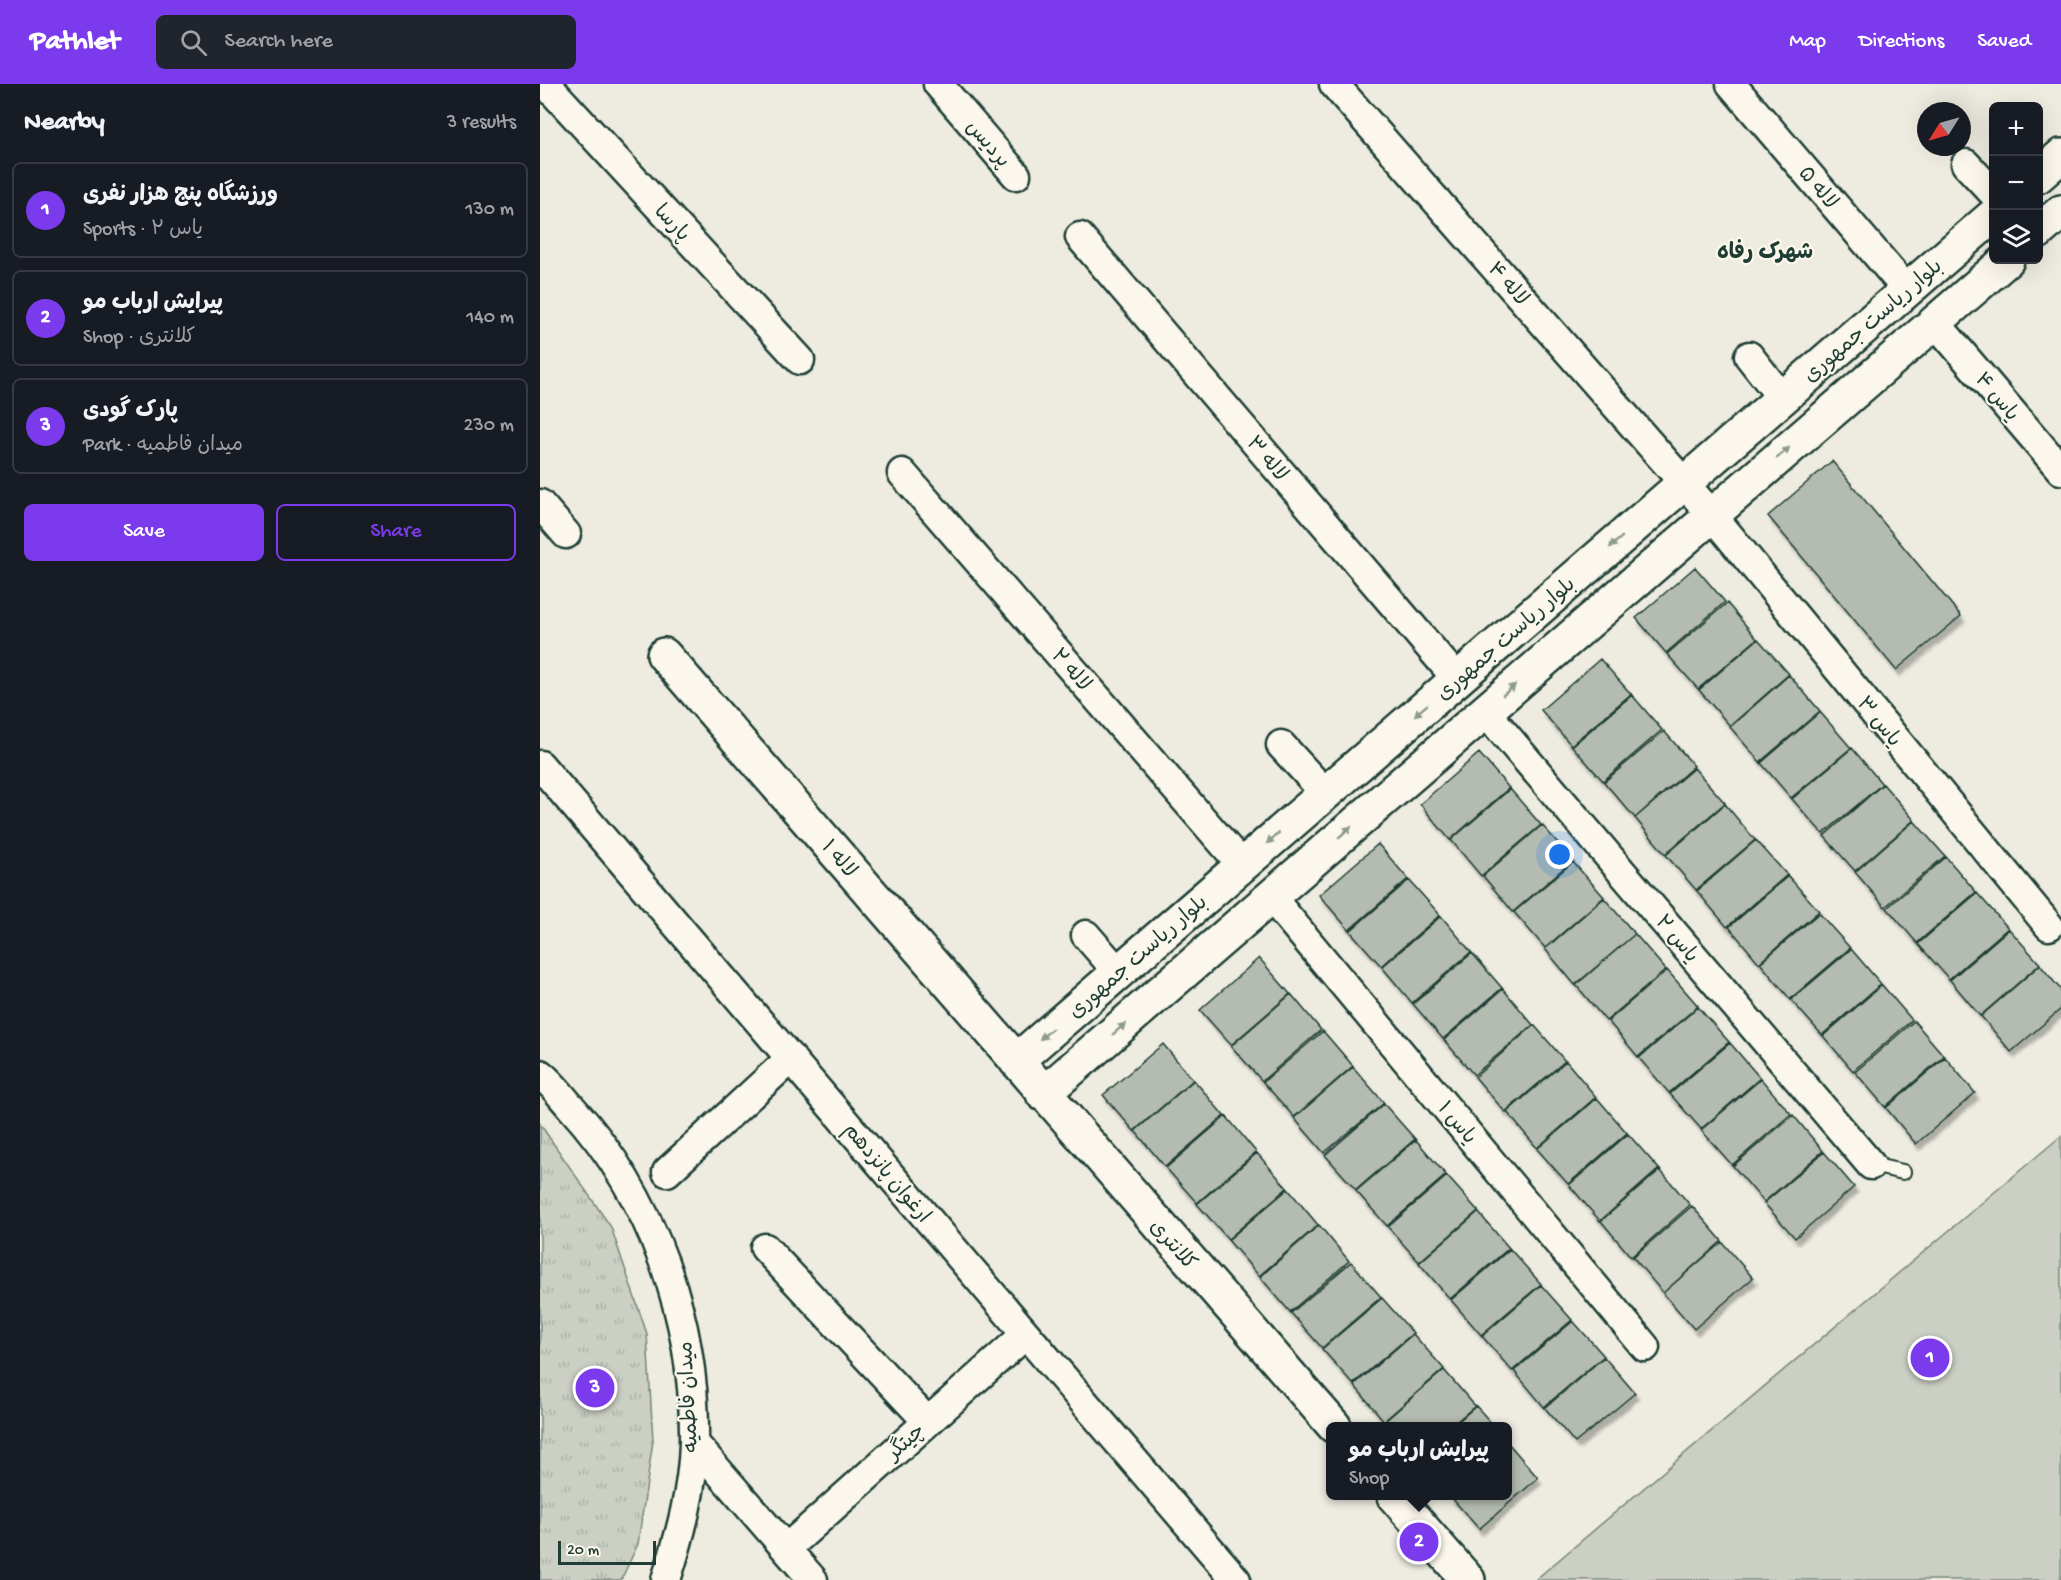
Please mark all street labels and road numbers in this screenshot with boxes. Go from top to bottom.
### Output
street label: پردیس [959,116,1014,174]
street label: لاله ۵ [1791,162,1842,216]
street label: پارسا [647,201,694,248]
street label: بلوار ریاست جمهوری [1800,255,1949,390]
street label: لاله ۴ [1480,258,1532,312]
street label: یاس ۴ [1968,369,2023,428]
street label: لاله ۳ [1239,432,1292,488]
street label: بلوار ریاست جمهوری [1433,573,1582,708]
street label: لاله ۲ [1044,645,1095,698]
street label: یاس ۳ [1849,693,1905,753]
street label: لاله ۱ [814,836,861,884]
street label: بلوار ریاست جمهوری [1065,891,1214,1026]
street label: یاس ۲ [1648,911,1702,969]
street label: یاس ۱ [1430,1098,1480,1151]
street label: ارغوان پانزدهم [836,1119,934,1229]
street label: کلانتری [1143,1216,1200,1277]
street label: میدان فاطمیه [675,1341,706,1453]
street label: چیتگر [879,1418,932,1469]

